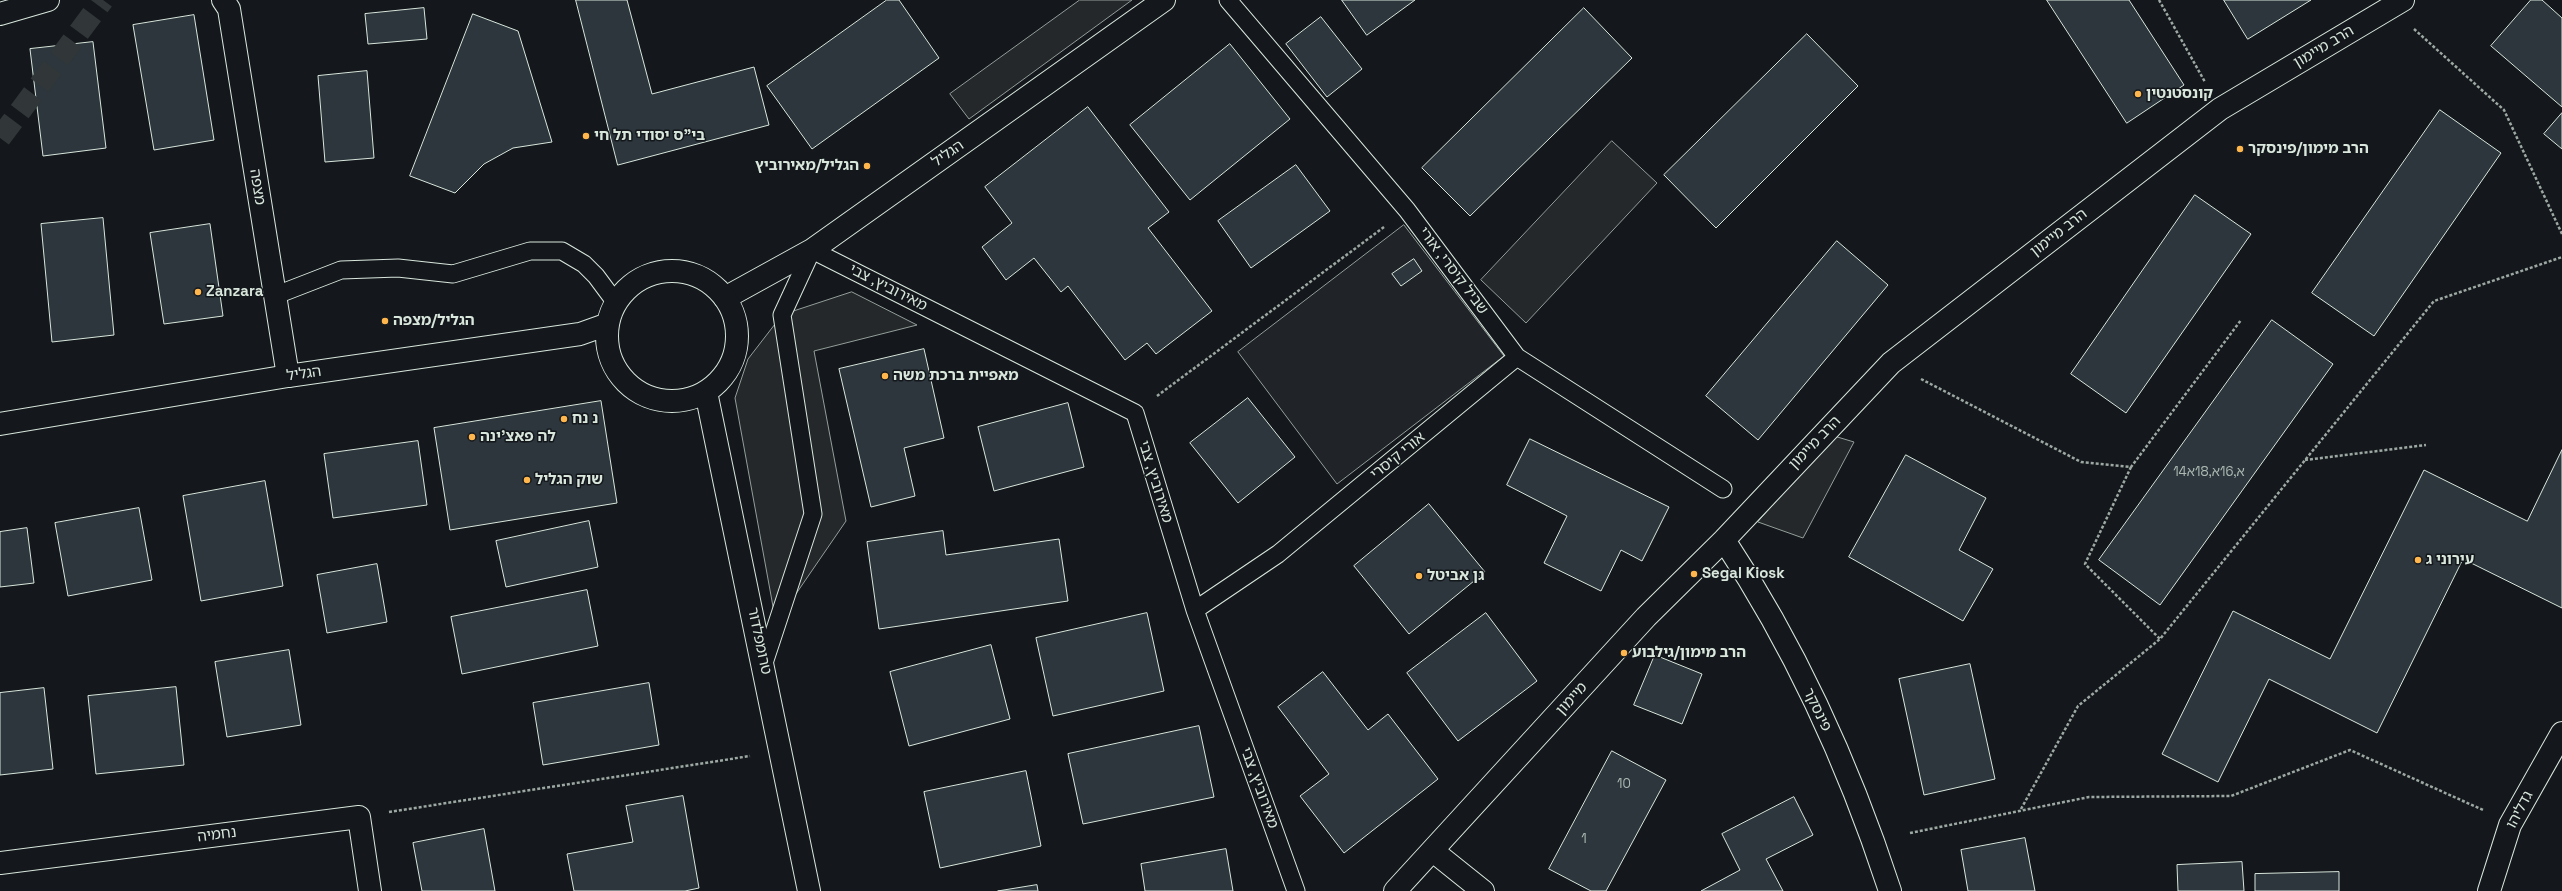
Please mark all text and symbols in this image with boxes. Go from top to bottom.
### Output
street label: הרב מיימון [2291,22,2357,72]
place label: קונסטנטין [2146,85,2213,103]
marker: קונסטנטין [2133,89,2143,99]
place label: בי"ס יסודי תל חי [594,127,705,145]
marker: בי"ס יסודי תל חי [581,131,591,141]
street label: הגליל [929,137,967,171]
place label: הרב מימון/פינסקר [2248,140,2369,158]
marker: הרב מימון/פינסקר [2235,144,2245,154]
place label: הגליל/מאירוביץ [755,157,859,175]
marker: הגליל/מאירוביץ [862,161,872,171]
street label: מצפה [245,168,269,206]
street label: הרב מיימון [2027,205,2091,261]
street label: שביל קיסרי, אורי [1414,224,1492,318]
street label: מאירוביץ, צבי [846,261,930,315]
place label: Zanzara [206,283,263,301]
marker: Zanzara [193,287,203,297]
place label: הגליל/מצפה [393,312,475,330]
marker: הגליל/מצפה [380,316,390,326]
street label: הגליל [285,363,323,385]
place label: מאפיית ברכת משה [893,367,1019,385]
marker: מאפיית ברכת משה [880,371,890,381]
place label: נ נח [572,410,598,428]
street label: הרב מיימון [1785,413,1845,473]
marker: נ נח [559,414,569,424]
place label: לה פאצ'ינה [480,428,556,446]
street label: אורי קיסרי [1367,428,1429,484]
marker: לה פאצ'ינה [467,432,477,442]
street label: מאירוביץ, צבי [1134,439,1176,525]
house number: 14א,16א,18א [2173,464,2245,480]
place label: שוק הגליל [535,471,603,489]
marker: שוק הגליל [522,475,532,485]
place label: עירוני ג [2426,551,2474,569]
marker: עירוני ג [2413,555,2423,565]
place label: Segal Kiosk [1702,565,1785,583]
place label: גן אביטל [1427,567,1484,585]
marker: Segal Kiosk [1689,569,1699,579]
marker: גן אביטל [1414,571,1424,581]
street label: טרומפלדור [743,606,775,676]
place label: הרב מימון/גילבוע [1632,644,1746,662]
marker: הרב מימון/גילבוע [1619,648,1629,658]
street label: מיימון [1553,679,1591,719]
street label: פינסקר [1799,685,1835,735]
street label: מאירוביץ, צבי [1236,745,1282,831]
house number: 10 [1617,776,1631,792]
street label: גדליהו [2503,788,2537,832]
street label: נחמיה [197,824,237,846]
house number: 1 [1581,831,1587,847]

